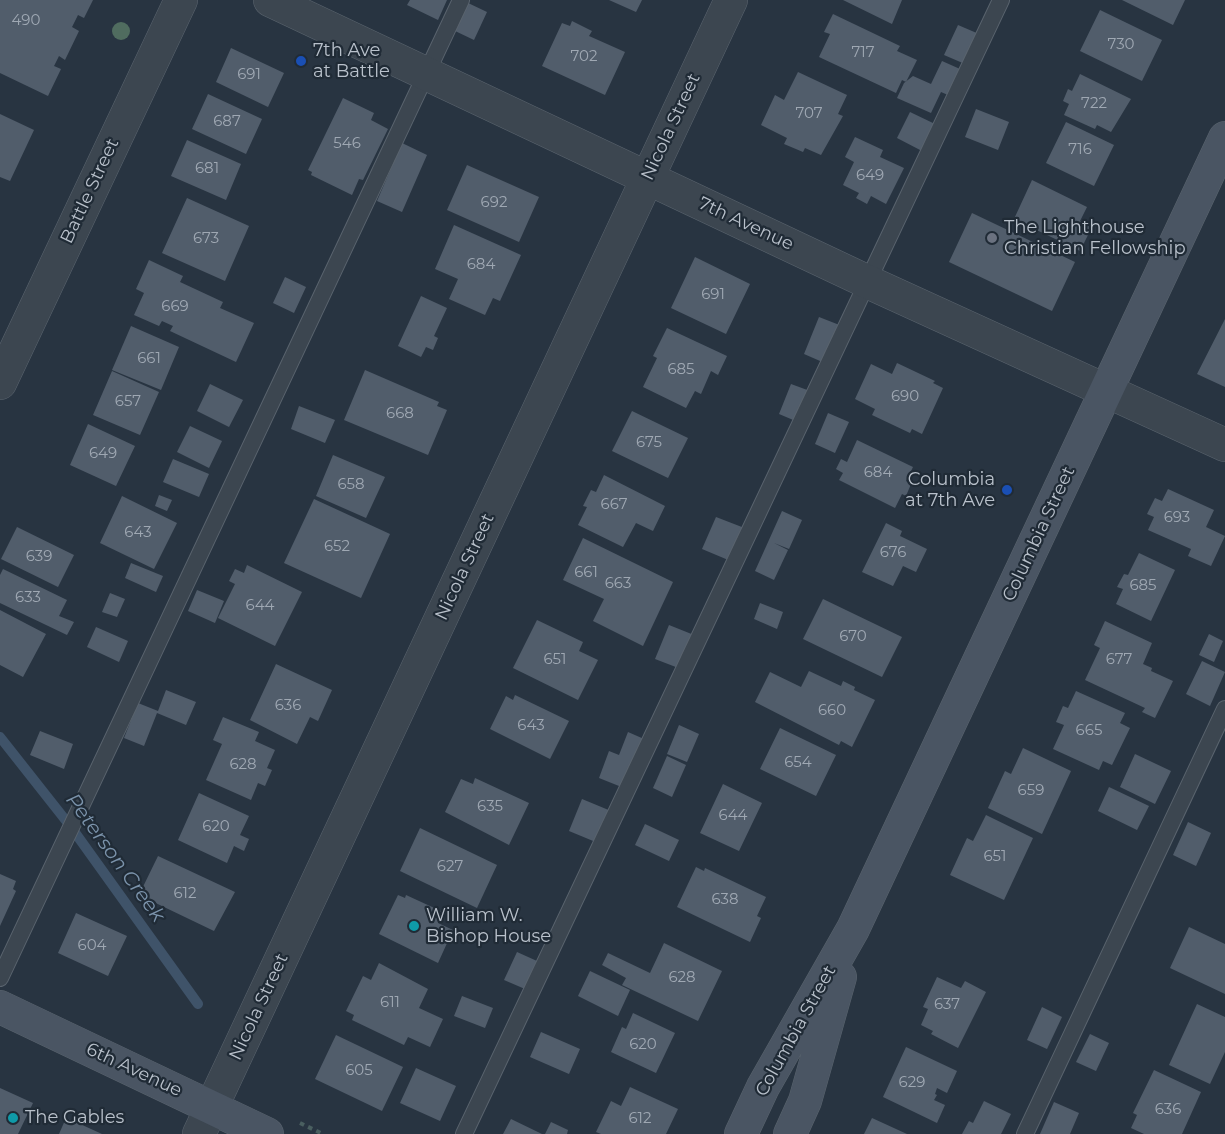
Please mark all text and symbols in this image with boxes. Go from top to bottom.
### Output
house number: 490 [12,12,40,30]
house number: 730 [1107,36,1135,54]
place label: 7th Ave at Battle [313,40,390,82]
house number: 717 [851,44,875,62]
house number: 702 [571,48,597,66]
marker: 7th Ave at Battle [294,54,308,68]
house number: 691 [237,66,261,84]
street label: Nicola Street [637,70,705,184]
house number: 722 [1081,95,1107,113]
house number: 707 [795,105,823,123]
house number: 687 [213,113,241,131]
street label: Battle Street [56,135,124,247]
house number: 546 [333,135,361,153]
house number: 716 [1068,141,1092,159]
house number: 681 [195,160,219,178]
house number: 649 [856,167,884,185]
street label: 7th Avenue [695,193,797,255]
house number: 692 [481,194,507,212]
place label: The Lighthouse Christian Fellowship [1004,217,1186,260]
house number: 673 [193,230,219,248]
marker: The Lighthouse Christian Fellowship [985,231,999,245]
house number: 684 [467,256,495,274]
house number: 691 [701,286,725,304]
house number: 669 [161,298,189,316]
house number: 661 [137,350,161,368]
house number: 685 [667,361,695,379]
house number: 690 [891,388,919,406]
house number: 657 [115,393,141,411]
house number: 668 [386,405,414,423]
house number: 675 [636,434,662,452]
house number: 649 [89,445,117,463]
street label: Columbia Street [998,463,1080,605]
house number: 684 [864,464,892,482]
place label: Columbia at 7th Ave [905,469,995,512]
house number: 658 [337,476,365,494]
marker: Columbia at 7th Ave [1000,483,1014,497]
house number: 667 [601,496,627,514]
house number: 693 [1164,509,1190,527]
street label: Nicola Street [431,510,499,624]
house number: 643 [124,524,152,542]
house number: 652 [324,538,350,556]
house number: 676 [880,544,906,562]
house number: 639 [26,548,52,566]
house number: 661 [574,564,598,582]
house number: 663 [605,575,631,593]
house number: 685 [1129,577,1157,595]
house number: 633 [15,589,41,607]
house number: 644 [246,597,274,615]
house number: 670 [839,628,867,646]
house number: 651 [543,651,567,669]
house number: 677 [1106,651,1132,669]
house number: 636 [275,697,301,715]
house number: 660 [818,702,846,720]
house number: 643 [517,717,545,735]
house number: 665 [1076,722,1102,740]
house number: 654 [784,754,812,772]
house number: 628 [229,756,257,774]
house number: 659 [1018,782,1044,800]
water label: Peterson Creek [60,789,170,927]
house number: 635 [477,798,503,816]
house number: 644 [719,807,747,825]
house number: 620 [202,818,230,836]
house number: 651 [983,848,1007,866]
house number: 627 [437,858,463,876]
house number: 612 [173,885,197,903]
house number: 638 [711,891,739,909]
place label: William W. Bishop House [426,905,551,948]
marker: William W. Bishop House [407,919,421,933]
house number: 604 [78,937,106,955]
street label: Nicola Street [225,950,293,1064]
street label: Columbia Street [751,962,841,1100]
house number: 628 [668,969,696,987]
house number: 611 [380,994,400,1012]
house number: 637 [934,996,960,1014]
house number: 620 [629,1036,657,1054]
street label: 6th Avenue [83,1038,185,1102]
house number: 605 [345,1062,373,1080]
house number: 629 [899,1074,925,1092]
house number: 636 [1155,1101,1181,1119]
place label: The Gables [25,1107,124,1129]
house number: 612 [628,1110,652,1128]
marker: The Gables [6,1111,20,1125]

